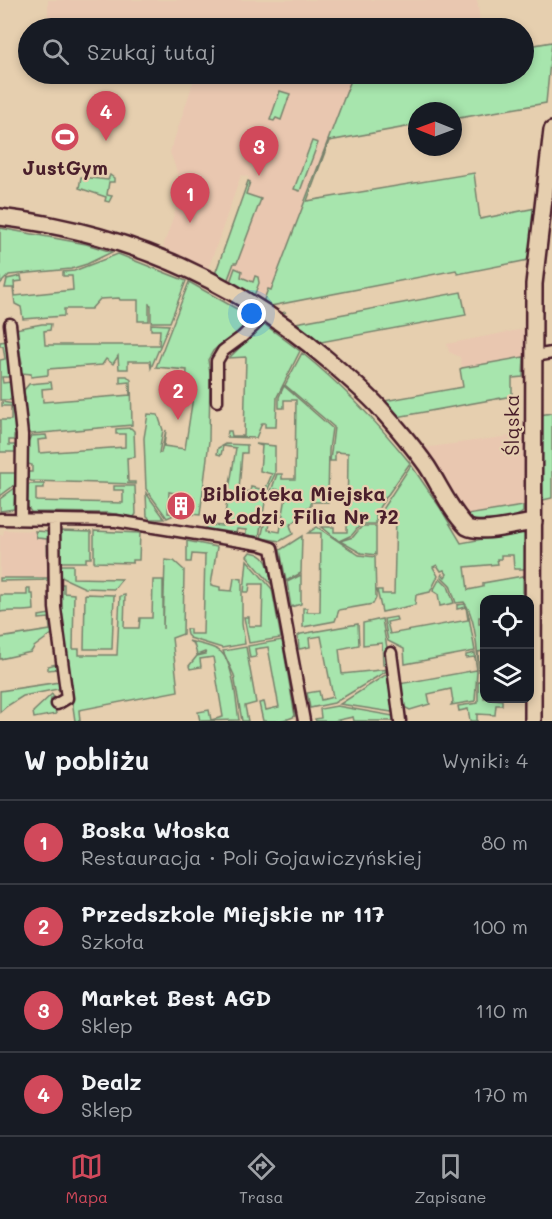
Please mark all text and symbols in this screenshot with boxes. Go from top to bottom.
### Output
search box [18,18,534,84]
icon: search [39,35,72,68]
text: Szukaj tutaj [87,37,216,66]
pin: 4 [86,92,126,141]
north arrow [408,102,462,156]
sports icon: JustGym [49,121,81,153]
pin: 3 [240,126,278,176]
place label: JustGym [22,154,108,180]
pin: 1 [170,174,210,223]
your location [237,299,266,328]
pin: 2 [158,370,198,420]
street label: Śląska [498,394,524,456]
place label: Biblioteka Miejska w Łodzi, Filia Nr 72 [202,480,399,529]
building icon: Biblioteka Miejska w Łodzi, Filia Nr 72 [165,490,197,522]
map controls [480,595,534,703]
button: locate [480,595,534,649]
button: layers [480,649,534,703]
text: W pobliżu [24,743,150,777]
text: Wyniki: 4 [442,747,528,773]
text: Boska Włoska [81,815,230,844]
text: 1 [39,829,48,855]
text: 80 m [481,829,528,855]
text: Restauracja · Poli Gojawiczyńskiej [81,844,422,870]
text: Przedszkole Miejskie nr 117 [81,899,384,928]
text: 2 [38,913,49,939]
text: 100 m [472,913,528,939]
text: Szkoła [81,928,145,954]
text: Market Best AGD [81,983,271,1012]
text: 3 [38,997,50,1023]
text: 110 m [475,997,528,1023]
text: Sklep [81,1012,133,1038]
text: Dealz [81,1067,142,1096]
text: 4 [37,1081,50,1107]
text: 170 m [473,1081,528,1107]
text: Sklep [81,1096,133,1122]
tab: Mapa [65,1150,108,1207]
tab: Trasa [239,1150,284,1207]
tab: Zapisane [414,1150,487,1207]

